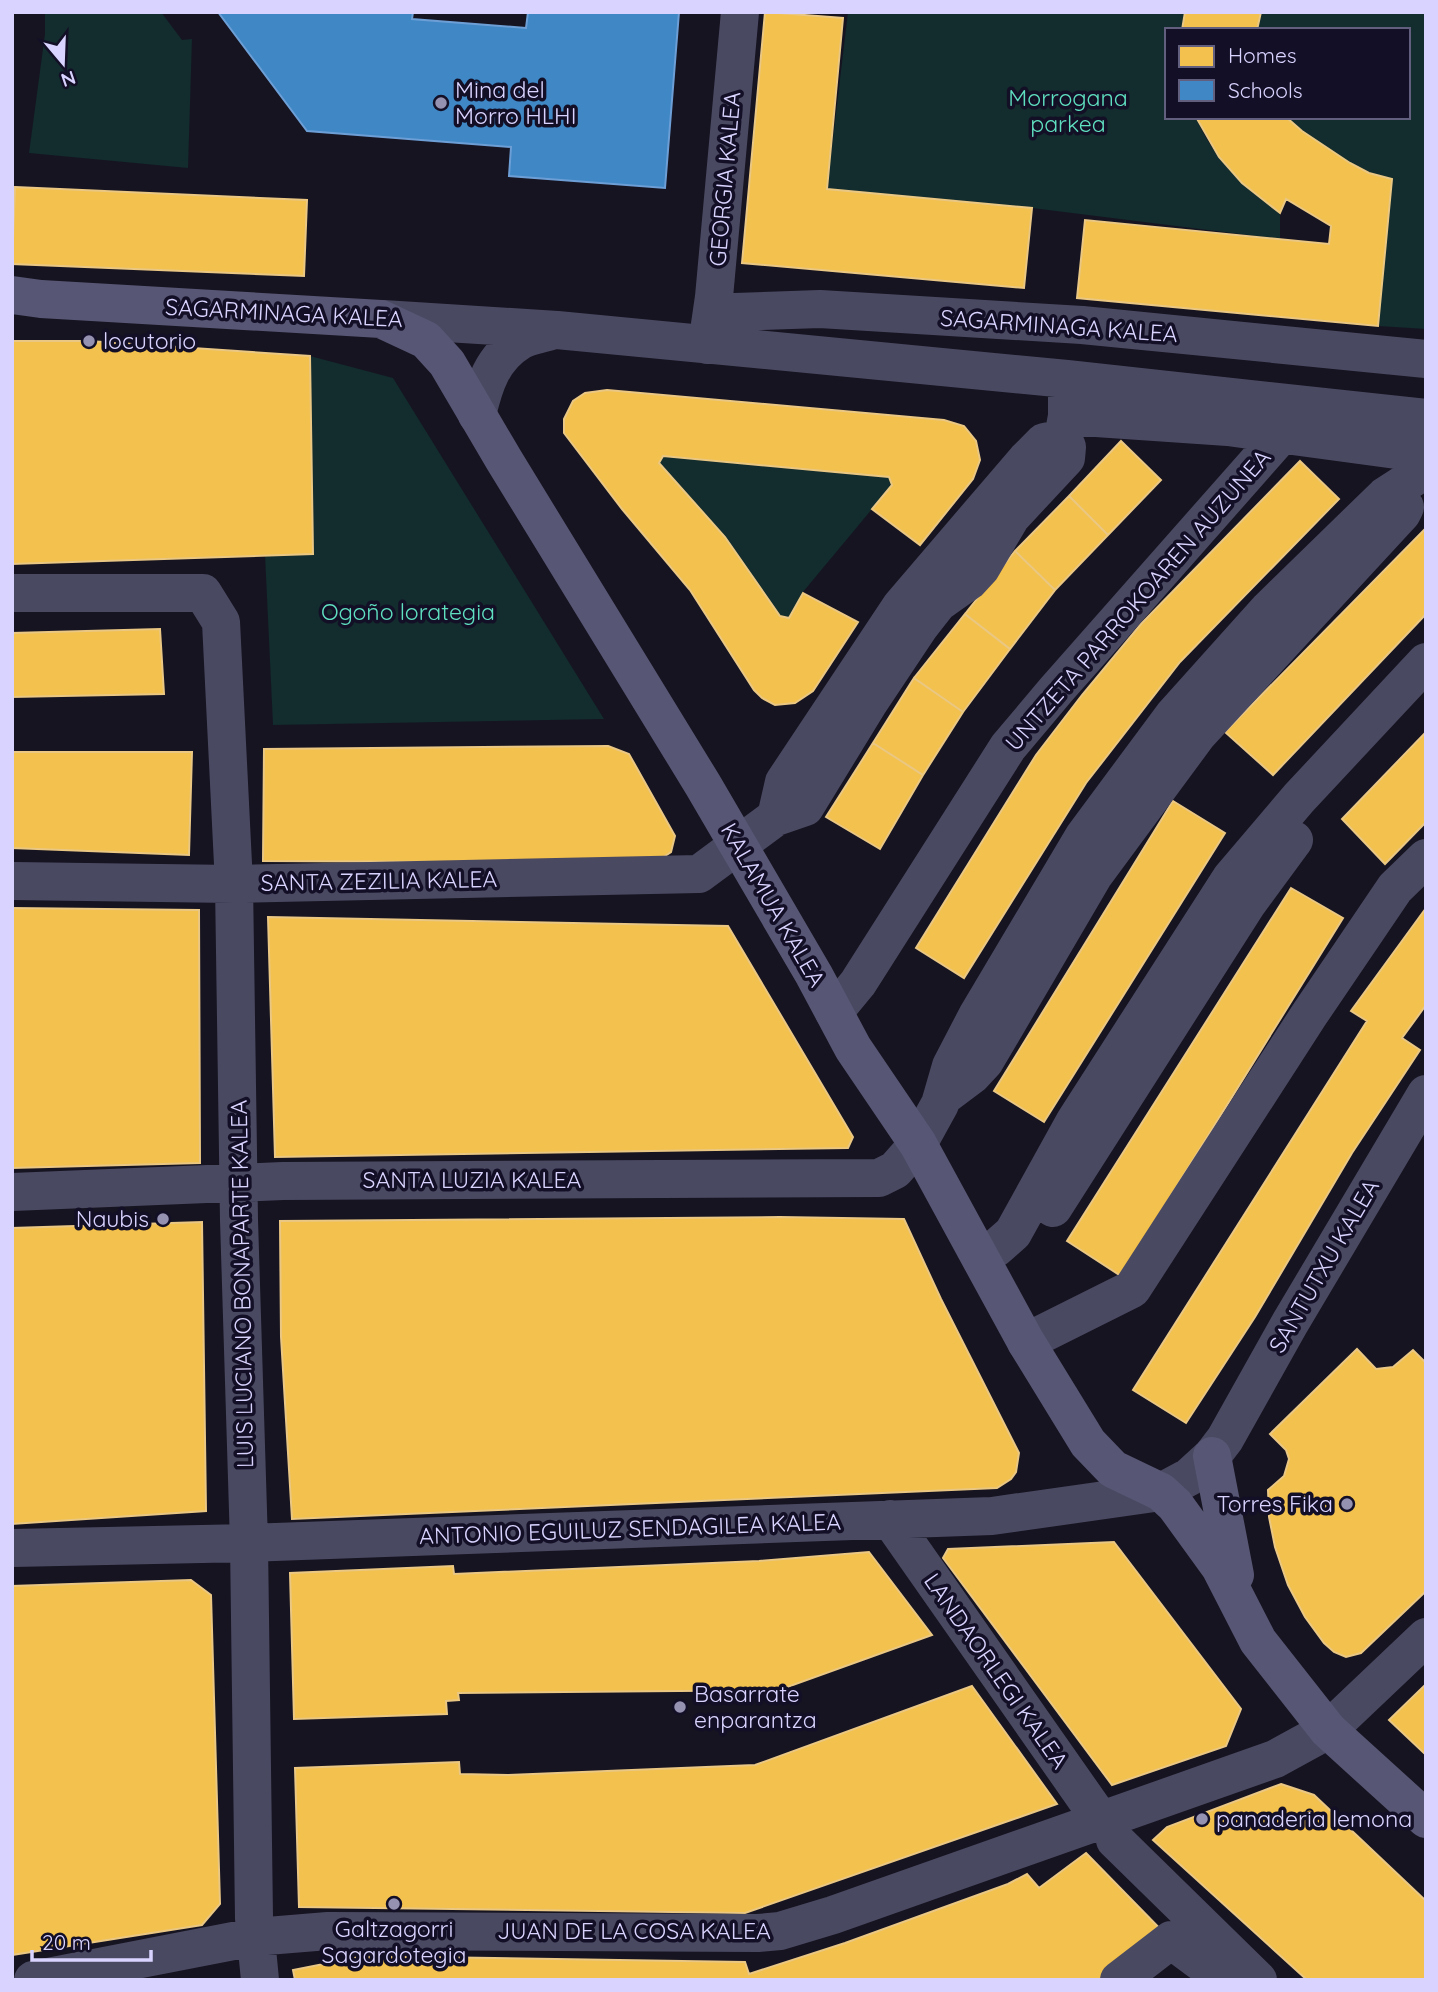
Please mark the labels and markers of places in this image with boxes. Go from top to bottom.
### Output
place label: Mina del Morro HLHI [455,75,576,130]
marker: Mina del Morro HLHI [433,95,449,111]
place label: locutorio [103,326,196,355]
marker: locutorio [81,333,97,349]
place label: Naubis [76,1204,149,1233]
marker: Naubis [155,1211,171,1227]
place label: Torres Fika [1217,1489,1333,1518]
marker: Torres Fika [1339,1496,1355,1512]
place label: Basarrate enparantza [694,1679,817,1734]
marker: Basarrate enparantza [672,1699,688,1715]
place label: panaderia lemona [1216,1804,1412,1833]
marker: panaderia lemona [1194,1811,1210,1827]
marker: Galtzagorri Sagardotegia [386,1896,402,1912]
place label: Galtzagorri Sagardotegia [322,1914,467,1969]

